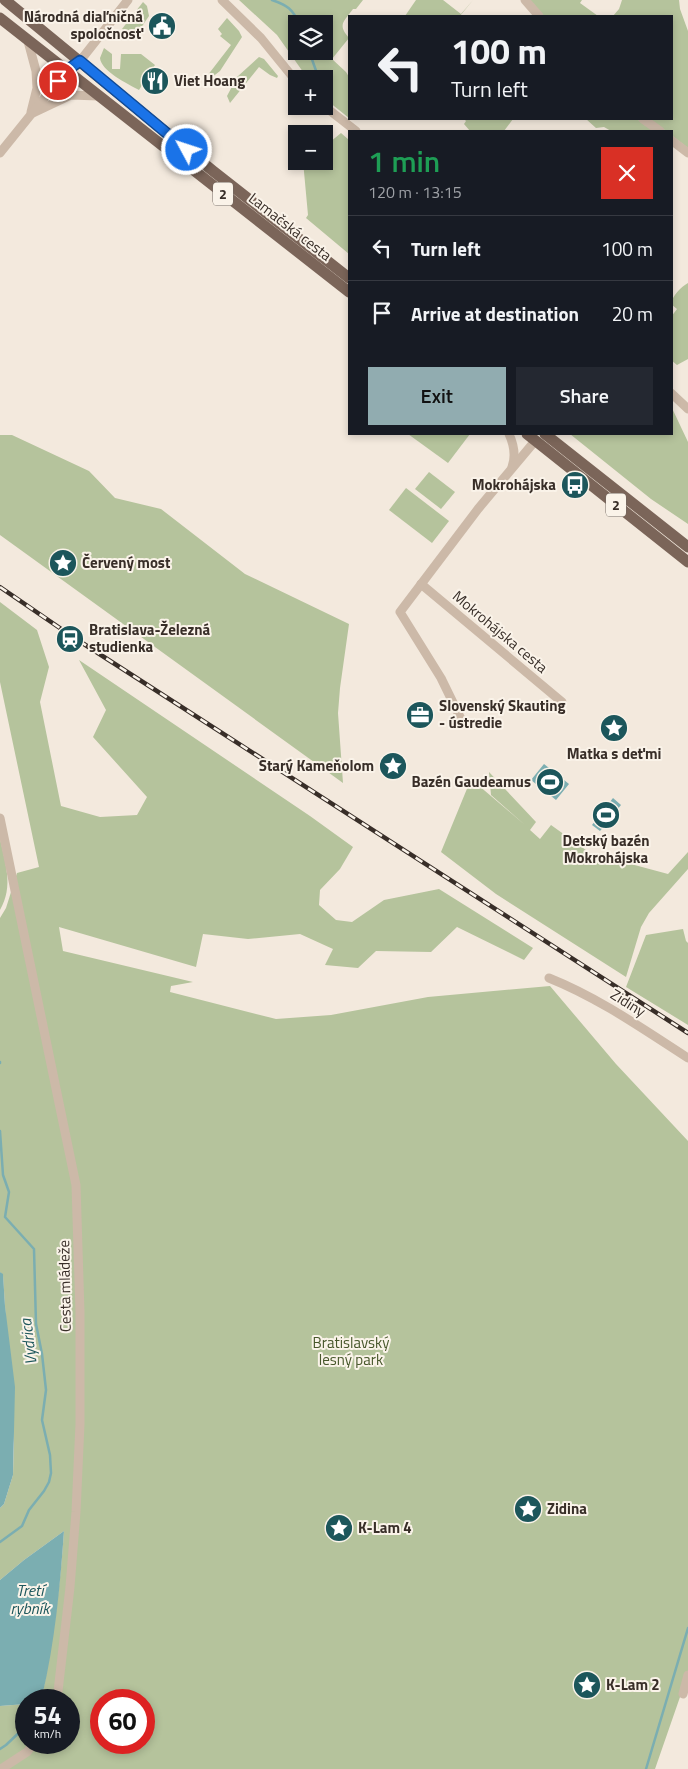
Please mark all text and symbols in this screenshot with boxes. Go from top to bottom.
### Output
place label: Národná diaľničná spoločnosť [24,5,144,45]
public building icon: Národná diaľničná spoločnosť [147,11,177,41]
map controls [288,15,333,170]
button: layers [288,15,333,60]
text: 100 m [451,24,547,78]
icon: left [368,35,433,100]
pin [37,60,79,102]
restaurant icon: Viet Hoang [140,66,170,96]
icon: arrive [44,67,72,95]
place label: Viet Hoang [174,69,245,92]
button: + [288,70,333,115]
text: Turn left [451,72,528,106]
position arrow [160,123,212,175]
button: − [288,125,333,170]
text: 1 min [368,138,440,184]
button: close [601,147,653,199]
text: 120 m · 13:15 [368,180,462,204]
road number: 2 [213,182,233,205]
street label: Lamačská cesta [244,187,337,267]
icon: left [368,234,396,262]
text: Turn left [411,234,481,263]
text: 100 m [601,234,653,263]
icon: arrive [368,299,396,327]
text: Arrive at destination [411,299,579,328]
text: 20 m [612,299,653,328]
button: Exit [368,367,506,425]
button: Share [516,367,653,425]
bus stop icon: Mokrohájska [560,470,590,500]
place label: Mokrohájska [472,473,556,496]
road number: 2 [606,494,626,516]
place icon: Červený most [48,548,78,578]
place label: Červený most [82,551,171,574]
street label: Mokrohájska cesta [448,585,553,679]
place label: Bratislava-Železná studienka [89,618,211,658]
station icon: Bratislava-Železná studienka [55,624,85,654]
place label: Slovenský Skauting - ústredie [439,694,565,734]
office icon: Slovenský Skauting - ústredie [405,700,435,730]
place icon: Matka s deťmi [599,713,629,743]
place label: Matka s deťmi [567,742,661,765]
place icon: Starý Kameňolom [378,751,408,781]
place label: Starý Kameňolom [259,754,374,777]
sports icon: Bazén Gaudeamus [535,767,565,797]
place label: Bazén Gaudeamus [412,770,531,793]
sports icon: Detský bazén Mokrohájska [591,800,621,830]
place label: Detský bazén Mokrohájska [563,829,649,869]
street label: Zidiny [606,983,650,1022]
street label: Cesta mládeže [52,1240,77,1332]
water label: Vydrica [13,1317,43,1366]
park label: Bratislavský lesný park [313,1331,389,1371]
place icon: Zidina [513,1494,543,1524]
place label: Zidina [547,1497,587,1520]
place icon: K-Lam 4 [324,1513,354,1543]
place label: K-Lam 4 [358,1516,412,1539]
water label: Tretí rybník [11,1578,51,1620]
place icon: K-Lam 2 [572,1670,602,1700]
place label: K-Lam 2 [606,1673,660,1696]
speed limit sign: 60 [90,1689,155,1754]
text: 54 [33,1696,62,1734]
text: km/h [34,1724,61,1743]

